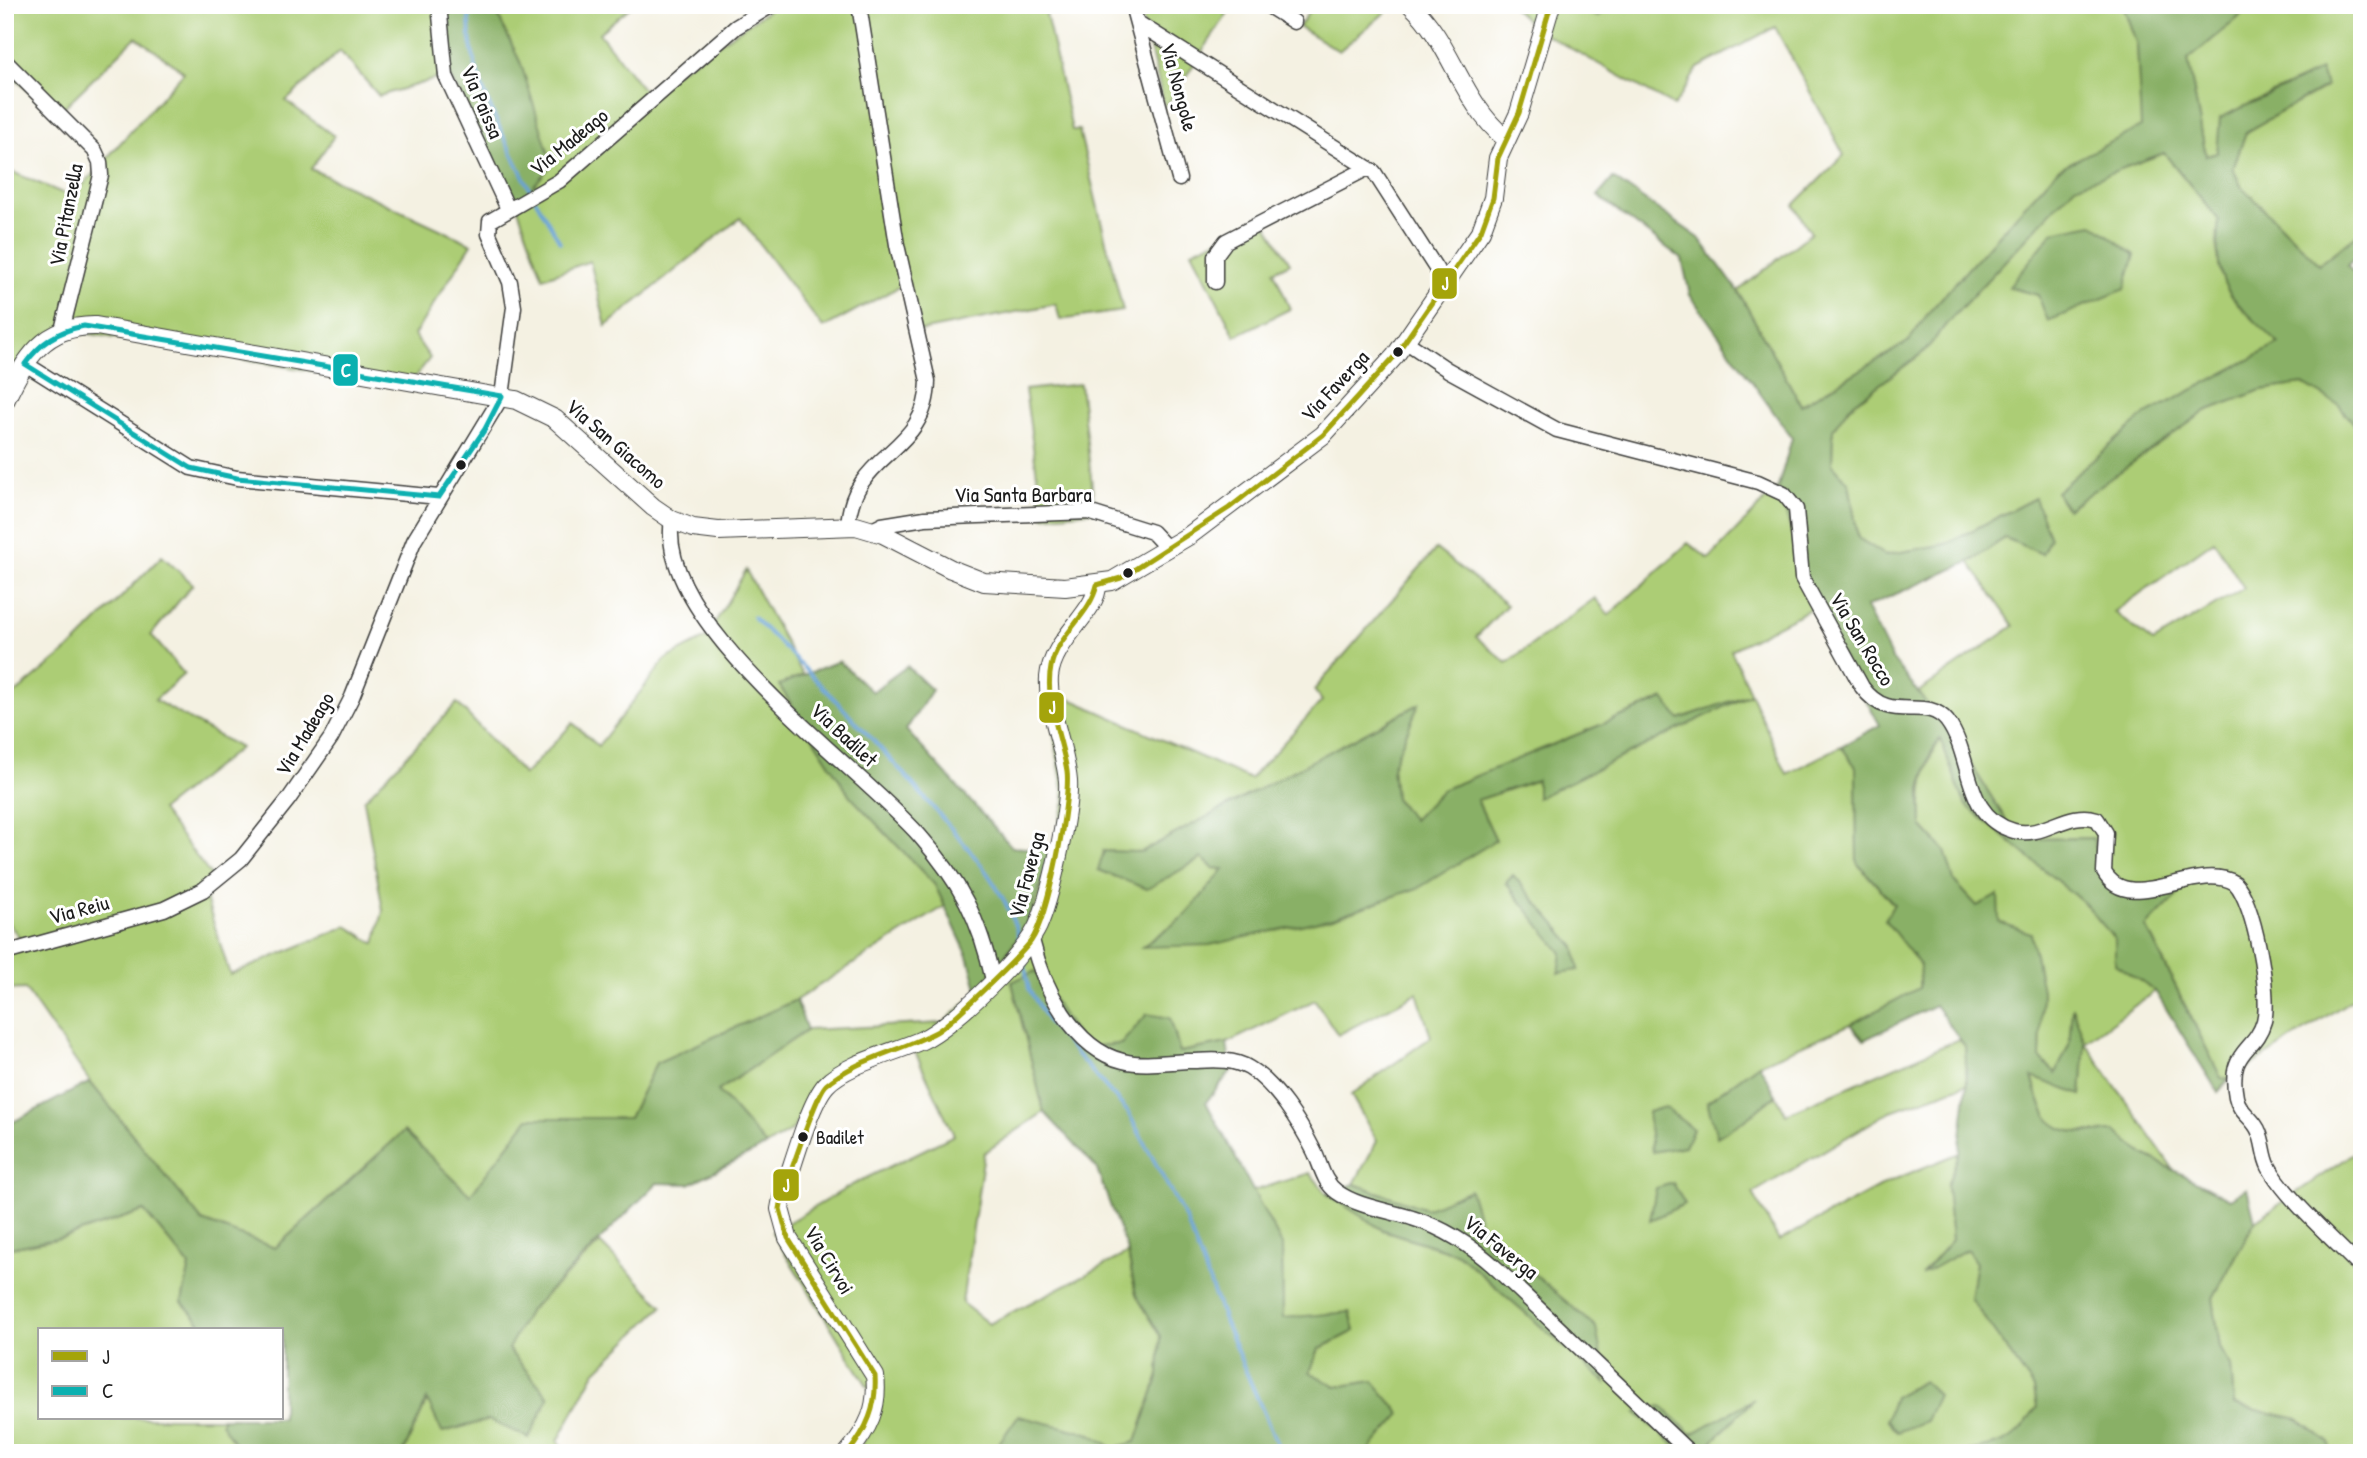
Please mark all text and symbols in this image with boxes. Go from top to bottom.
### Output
street label: Via Nongole [1154,39,1205,134]
street label: Via Paissa [454,61,511,143]
street label: Via Madeago [523,101,614,182]
street label: Via Pitanzella [41,161,90,269]
line badge: J [1431,267,1458,300]
text: J [1441,270,1449,296]
street label: Via Faverga [1294,344,1375,428]
unlabelled marker [1391,345,1405,359]
line badge: C [332,353,359,387]
text: C [341,357,351,383]
street label: Via San Giacomo [560,392,673,495]
unlabelled marker [454,458,468,472]
street label: Via Santa Barbara [954,480,1092,509]
unlabelled marker [1121,566,1135,580]
street label: Via San Rocco [1823,586,1902,691]
street label: Via Madeago [268,686,341,781]
line badge: J [1038,691,1065,724]
text: J [1048,694,1056,720]
street label: Via Badilet [804,696,885,774]
street label: Via Faverga [1001,829,1052,921]
street label: Via Reiu [46,888,112,931]
place label: Badilet [816,1124,864,1150]
marker: Badilet [796,1130,810,1144]
line badge: J [772,1168,800,1202]
text: J [782,1172,790,1198]
street label: Via Faverga [1458,1208,1545,1286]
street label: Via Cirvoi [798,1220,861,1300]
legend [38,1328,284,1420]
text: J [102,1342,110,1371]
text: C [102,1376,114,1405]

